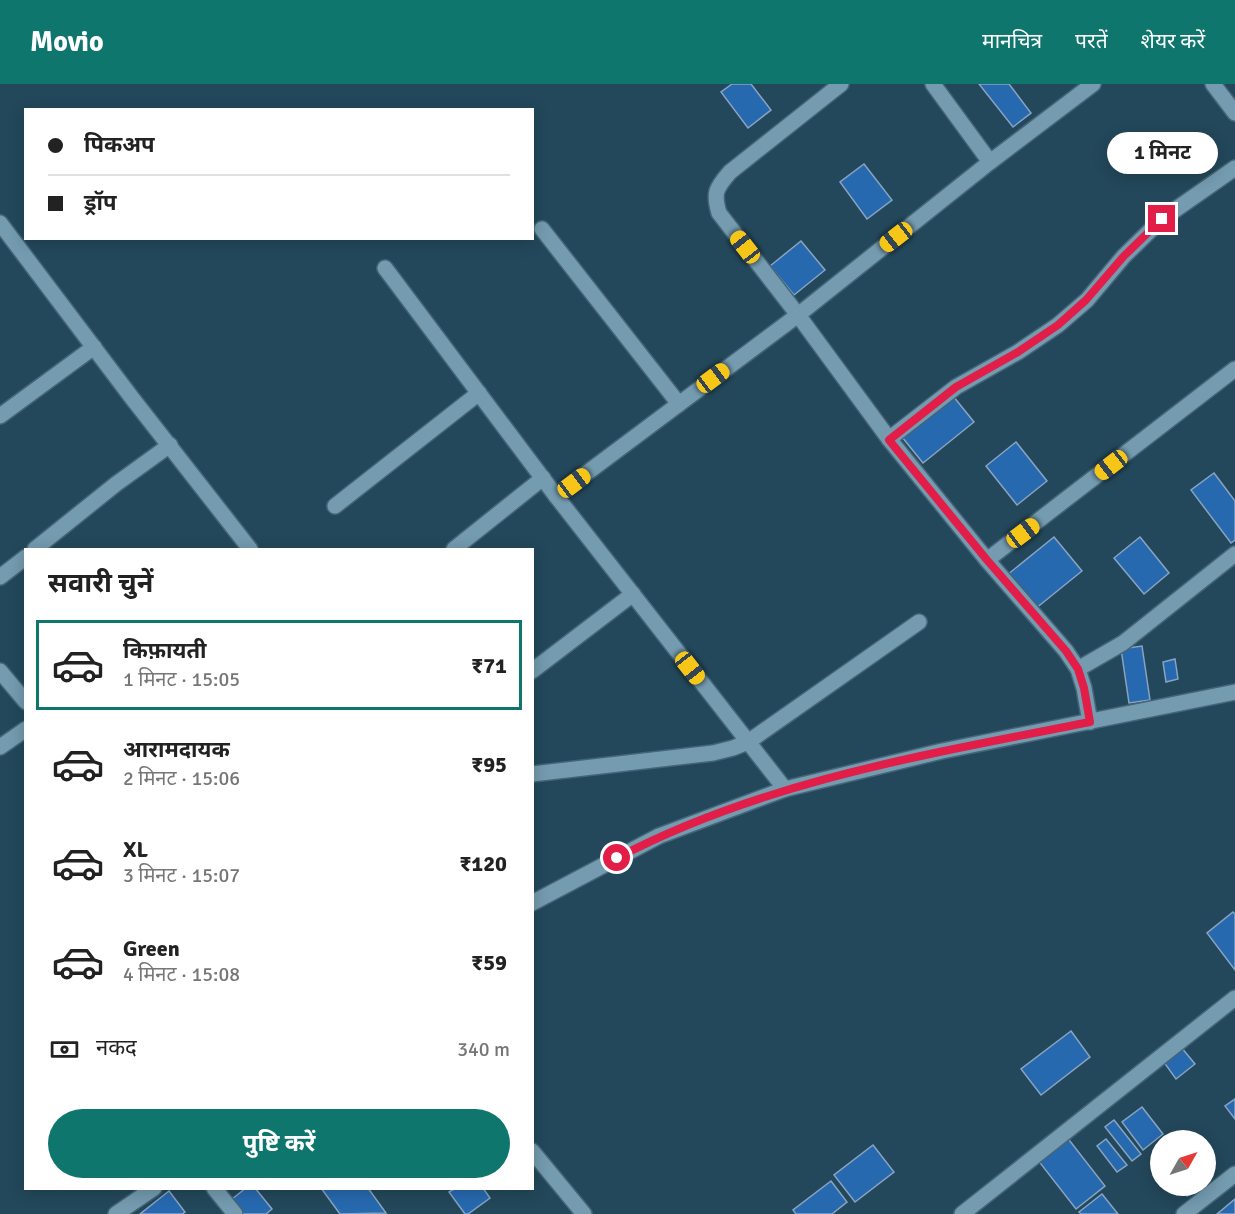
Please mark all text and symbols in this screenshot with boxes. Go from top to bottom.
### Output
text: Movio [30,25,104,59]
text: मानचित्र [982,28,1042,54]
text: परतें [1075,28,1108,54]
text: शेयर करें [1141,28,1205,54]
text: पिकअप [84,131,155,158]
callout: 1 मिनट [1106,132,1218,174]
text: 1 मिनट [1134,140,1191,165]
text: ड्रॉप [84,189,117,216]
route end [1148,205,1175,232]
car [876,219,916,255]
car [727,227,763,267]
car [693,360,733,396]
car [1091,447,1131,483]
car [554,465,594,501]
car [1003,515,1043,551]
text: सवारी चुनें [48,567,153,600]
text: किफ़ायती [123,637,207,664]
icon: car [51,638,105,692]
car [672,648,708,688]
text: ₹71 [471,652,507,679]
text: 1 मिनट · 15:05 [123,667,240,692]
text: आरामदायक [123,736,230,763]
icon: car [51,737,105,791]
text: ₹95 [471,751,507,778]
text: 2 मिनट · 15:06 [123,766,240,791]
icon: car [51,836,105,890]
text: XL [123,836,148,863]
route start [603,844,630,871]
text: ₹120 [459,850,507,877]
text: 3 मिनट · 15:07 [123,863,240,888]
icon: car [51,935,105,989]
text: Green [123,935,180,962]
text: ₹59 [471,949,507,976]
text: 4 मिनट · 15:08 [123,962,240,987]
icon: cash [48,1033,81,1066]
text: नकद [96,1034,137,1061]
text: 340 m [457,1037,510,1062]
button: पुष्टि करें [48,1109,510,1178]
north arrow [1150,1130,1216,1196]
map controls [1150,1130,1216,1196]

